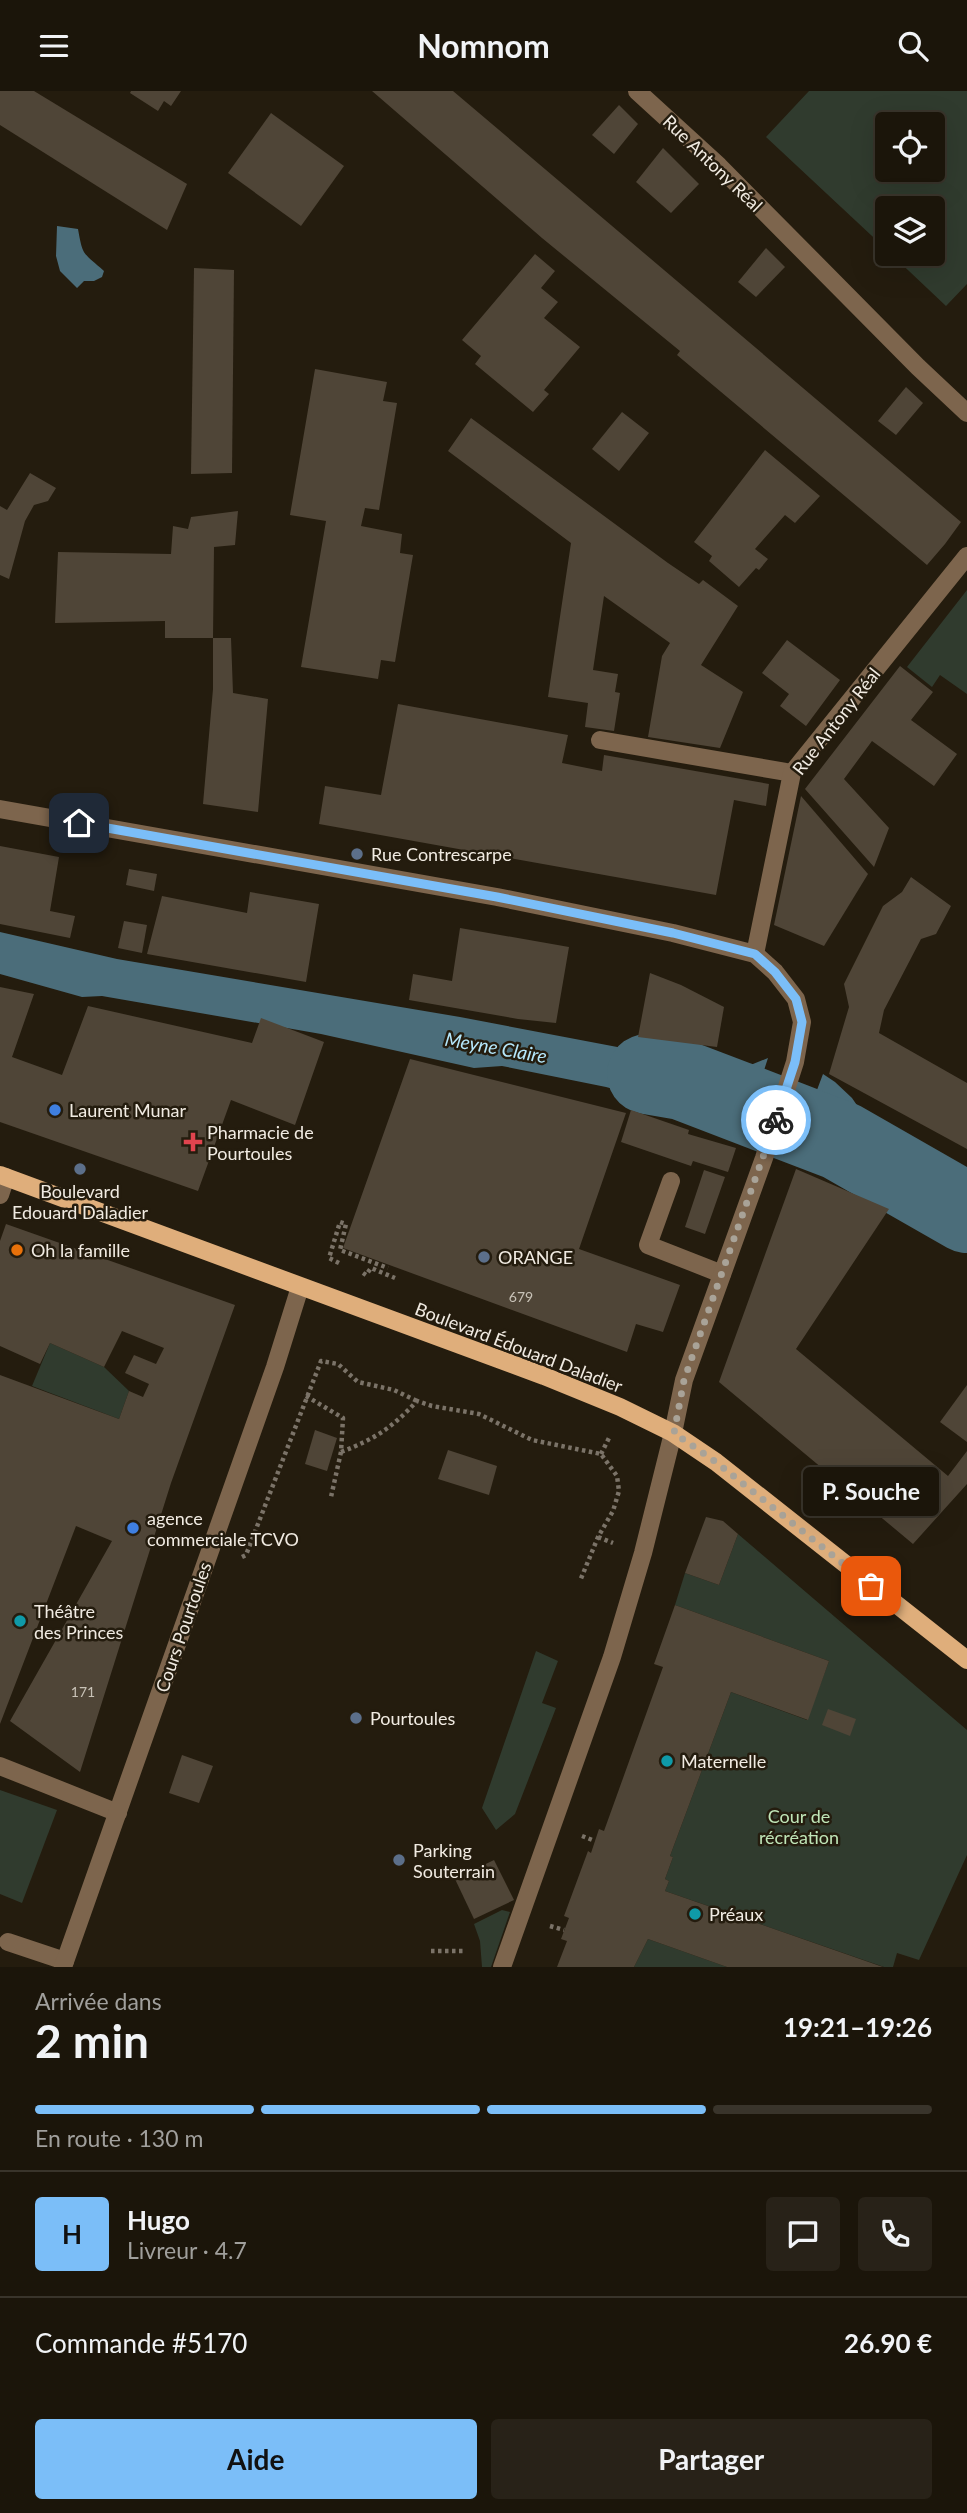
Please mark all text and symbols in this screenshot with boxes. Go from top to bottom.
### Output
text: Nomnom [417,26,550,65]
icon: menu [35,27,73,65]
icon: search [894,27,932,65]
street label: Rue Antony Réal [659,110,767,216]
map controls [875,112,945,266]
button: locate [875,112,945,182]
button: layers [875,196,945,266]
street label: Rue Antony Réal [787,663,885,779]
pin [49,793,109,853]
icon: home [60,804,98,842]
place label: Rue Contrescarpe [371,843,512,865]
marker: Rue Contrescarpe [349,846,365,862]
water label: Meyne Claire [443,1027,549,1067]
courier [741,1085,811,1155]
place label: Laurent Munar [69,1099,186,1121]
icon: bike [757,1101,795,1139]
marker: Laurent Munar [47,1102,63,1118]
place label: Pharmacie de Pourtoules [207,1121,314,1164]
marker: Pharmacie de Pourtoules [185,1134,201,1150]
marker: Boulevard Edouard Daladier [72,1161,88,1177]
place label: Boulevard Edouard Daladier [12,1180,149,1223]
place label: Oh la famille [31,1239,130,1261]
marker: Oh la famille [9,1242,25,1258]
place label: ORANGE [498,1246,573,1268]
marker: ORANGE [476,1249,492,1265]
house number: 679 [509,1288,533,1305]
street label: Boulevard Édouard Daladier [412,1297,626,1397]
callout: P. Souche [803,1467,939,1516]
text: P. Souche [822,1477,920,1505]
place label: agence commerciale TCVO [147,1507,299,1550]
marker: agence commerciale TCVO [125,1520,141,1536]
pin [841,1556,901,1616]
street label: Cours Pourtoules [150,1559,216,1695]
icon: bag [852,1567,890,1605]
place label: Théâtre des Princes [34,1600,123,1643]
marker: Théâtre des Princes [12,1613,28,1629]
house number: 171 [71,1683,95,1700]
place label: Pourtoules [370,1707,456,1729]
marker: Pourtoules [348,1710,364,1726]
place label: Maternelle [681,1750,766,1772]
marker: Maternelle [659,1753,675,1769]
park label: Cour de récréation [759,1805,839,1848]
place label: Parking Souterrain [413,1839,495,1882]
marker: Parking Souterrain [391,1852,407,1868]
place label: Préaux [709,1903,763,1925]
marker: Préaux [687,1906,703,1922]
text: Arrivée dans [35,1987,162,2015]
text: 19:21–19:26 [783,2011,932,2043]
text: 2 min [35,2013,149,2068]
text: En route · 130 m [35,2124,203,2152]
button: chat [766,2197,840,2271]
button: phone [858,2197,932,2271]
text: Hugo [127,2204,190,2236]
text: H [62,2218,82,2250]
text: Livreur · 4.7 [127,2236,247,2264]
text: Commande #5170 [35,2327,247,2359]
text: 26.90 € [844,2327,932,2359]
button: Aide [35,2419,477,2499]
button: Partager [491,2419,932,2499]

